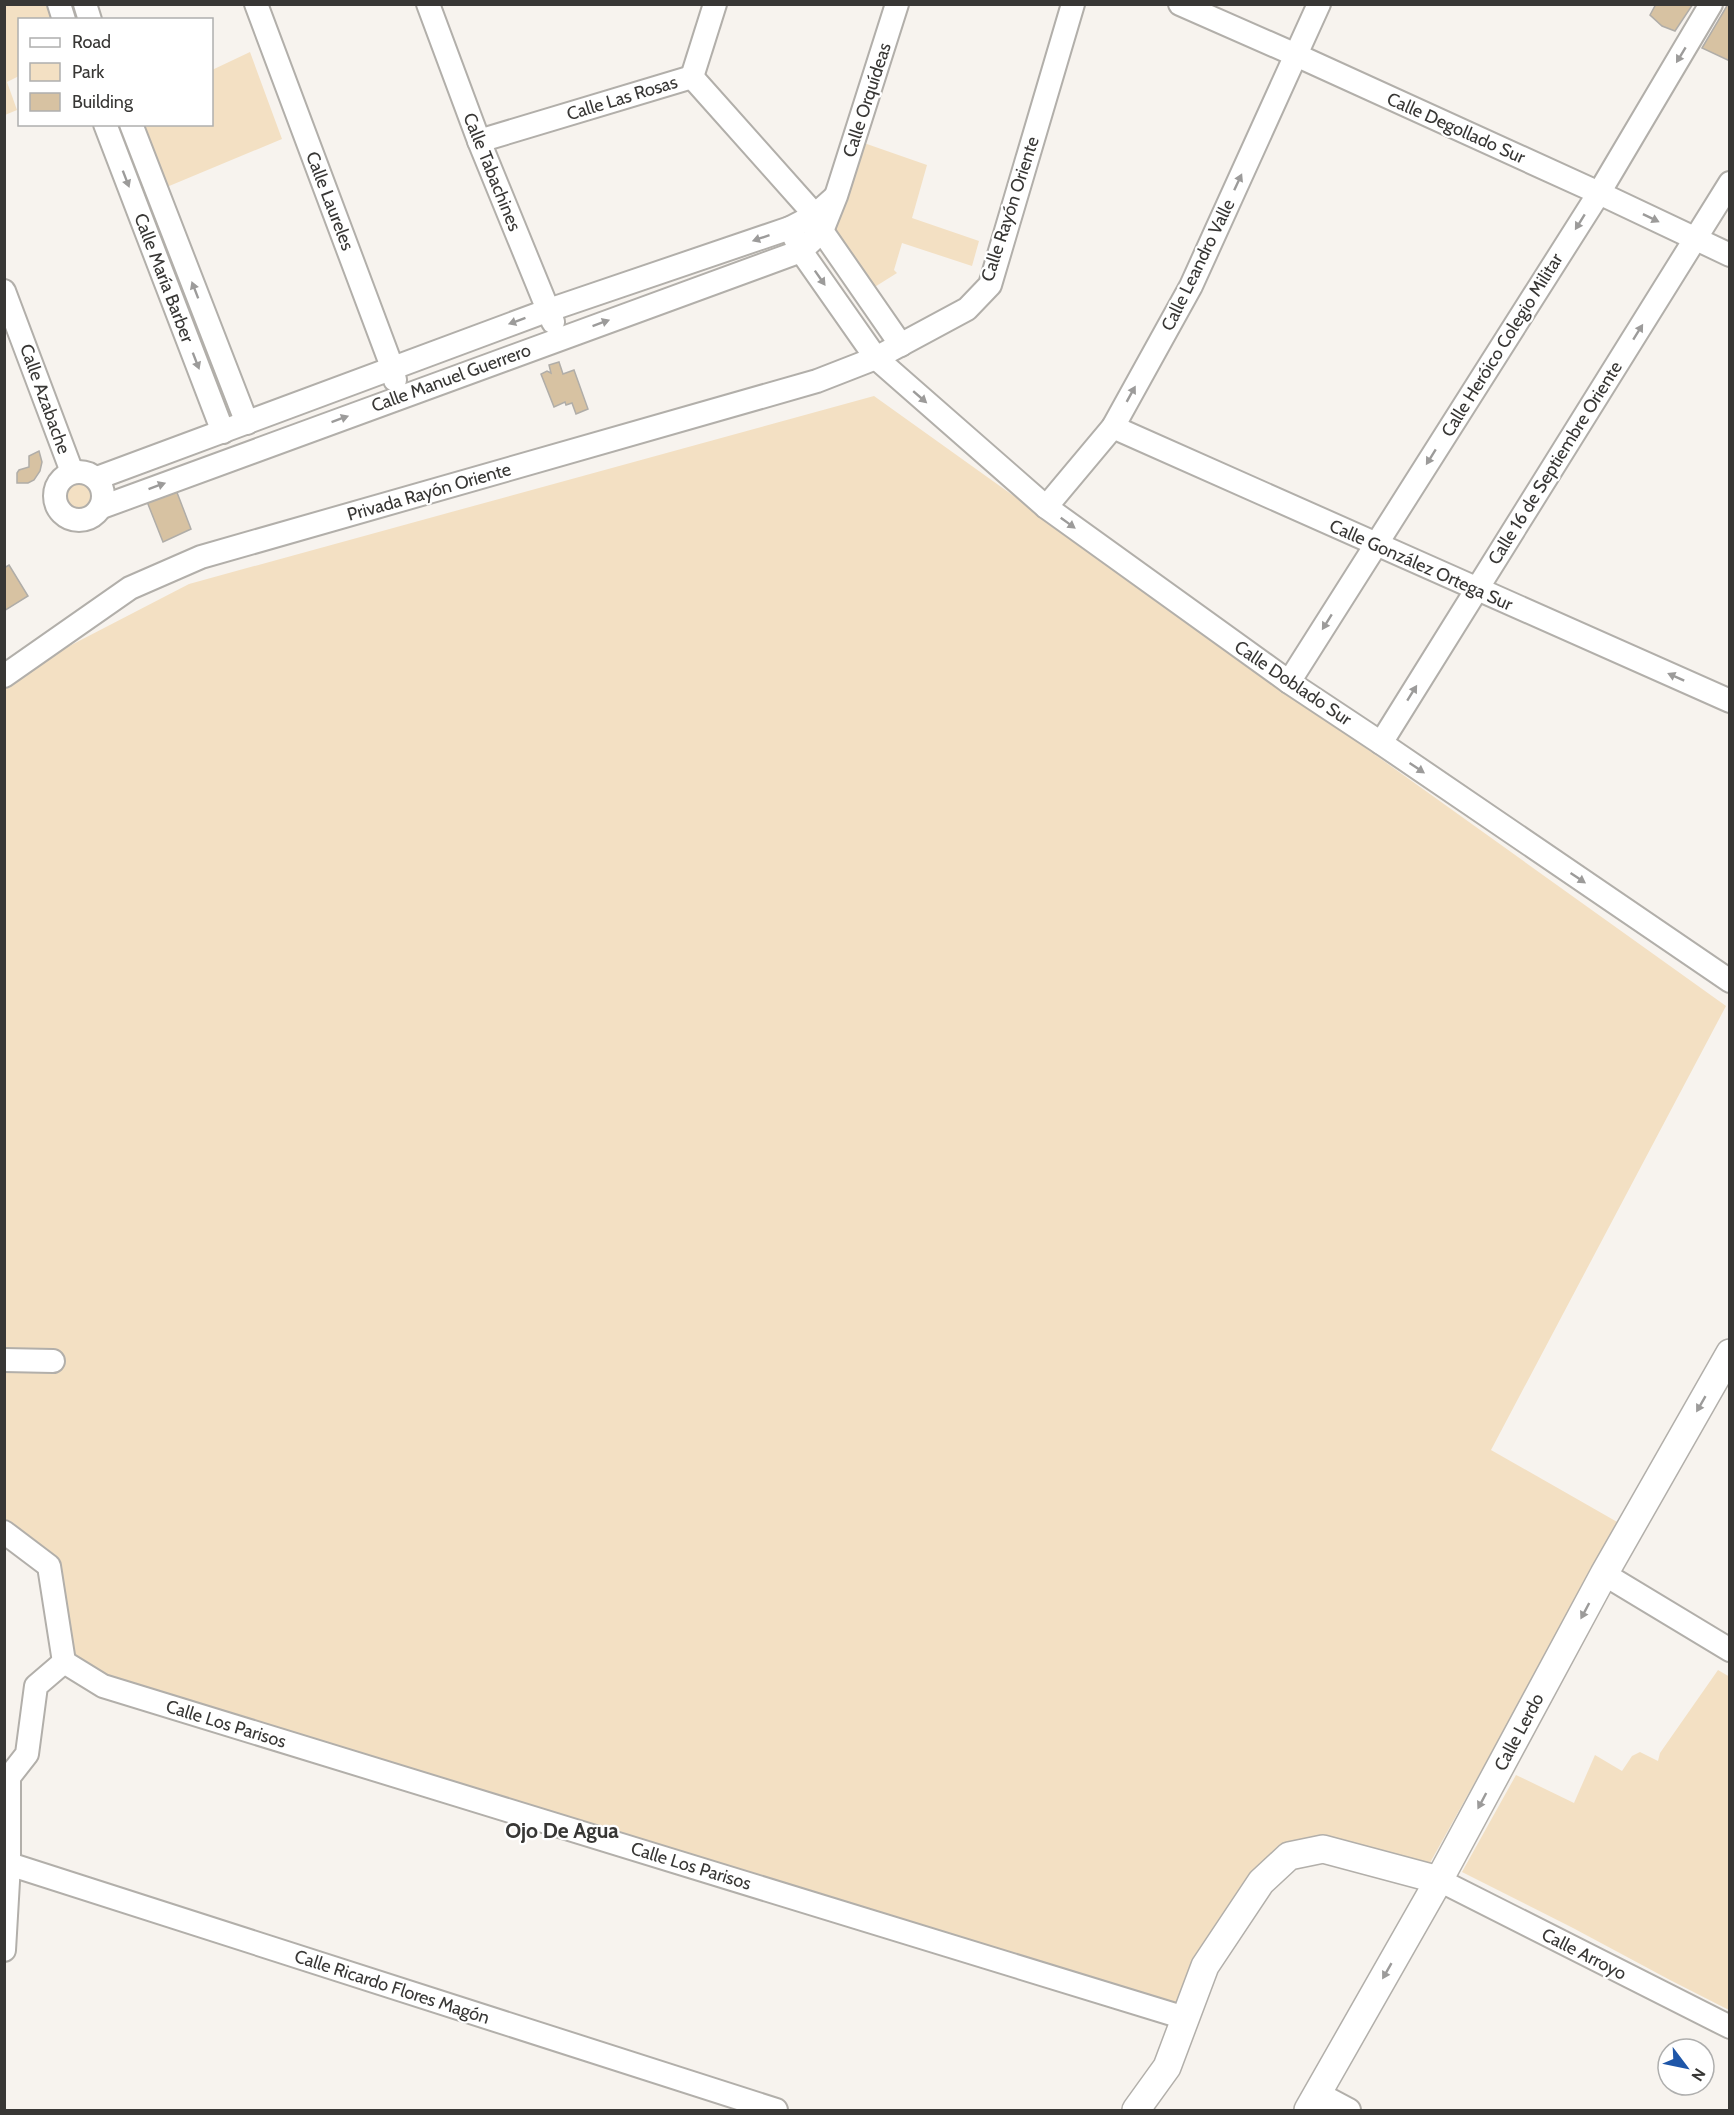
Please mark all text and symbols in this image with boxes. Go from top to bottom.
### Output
legend [18,18,213,126]
text: Road [72,31,111,53]
street label: Calle Orquídeas [838,40,896,160]
one-way arrow [1676,47,1686,64]
text: Park [72,61,105,83]
street label: Calle Las Rosas [564,71,680,125]
street label: Calle Degollado Sur [1383,88,1529,168]
text: Building [72,91,134,113]
street label: Calle Tabachines [458,110,526,234]
street label: Calle Rayón Oriente [976,134,1044,284]
street label: Calle Laureles [301,149,359,253]
one-way arrow [121,170,131,188]
one-way arrow [1233,173,1243,191]
street label: Calle Leandro Valle [1157,195,1239,335]
street label: Calle María Barber [129,210,199,346]
one-way arrow [1575,214,1586,230]
one-way arrow [1643,214,1660,223]
one-way arrow [752,233,770,243]
street label: Calle Heróico Colegio Militar [1436,249,1568,441]
one-way arrow [814,269,826,285]
one-way arrow [190,281,199,299]
one-way arrow [508,317,526,327]
one-way arrow [593,317,611,327]
one-way arrow [1632,324,1643,340]
street label: Calle Manuel Guerrero [368,339,534,417]
street label: Calle Azabache [15,341,75,457]
one-way arrow [191,352,201,370]
street label: Calle 16 de Septiembre Oriente [1483,357,1627,569]
one-way arrow [1126,385,1136,402]
one-way arrow [912,390,928,403]
one-way arrow [331,414,349,424]
one-way arrow [1425,449,1437,465]
street label: Privada Rayón Oriente [345,458,513,526]
one-way arrow [148,481,166,491]
street label: Calle González Ortega Sur [1326,515,1516,615]
one-way arrow [1061,517,1076,529]
one-way arrow [1321,614,1332,630]
street label: Calle Doblado Sur [1230,636,1356,730]
one-way arrow [1667,672,1685,681]
one-way arrow [1406,685,1417,701]
one-way arrow [1409,762,1426,773]
one-way arrow [1570,872,1586,884]
one-way arrow [1695,1396,1706,1412]
one-way arrow [1580,1602,1590,1619]
street label: Calle Lerdo [1489,1689,1549,1775]
street label: Calle Los Parisos [163,1695,289,1753]
one-way arrow [1477,1793,1487,1810]
district label: Ojo De Agua [505,1818,619,1843]
street label: Calle Los Parisos [628,1837,754,1895]
street label: Calle Arroyo [1538,1923,1630,1985]
street label: Calle Ricardo Flores Magón [292,1945,492,2029]
one-way arrow [1382,1963,1393,1979]
north arrow [1656,2037,1716,2097]
text: N [1687,2065,1709,2085]

